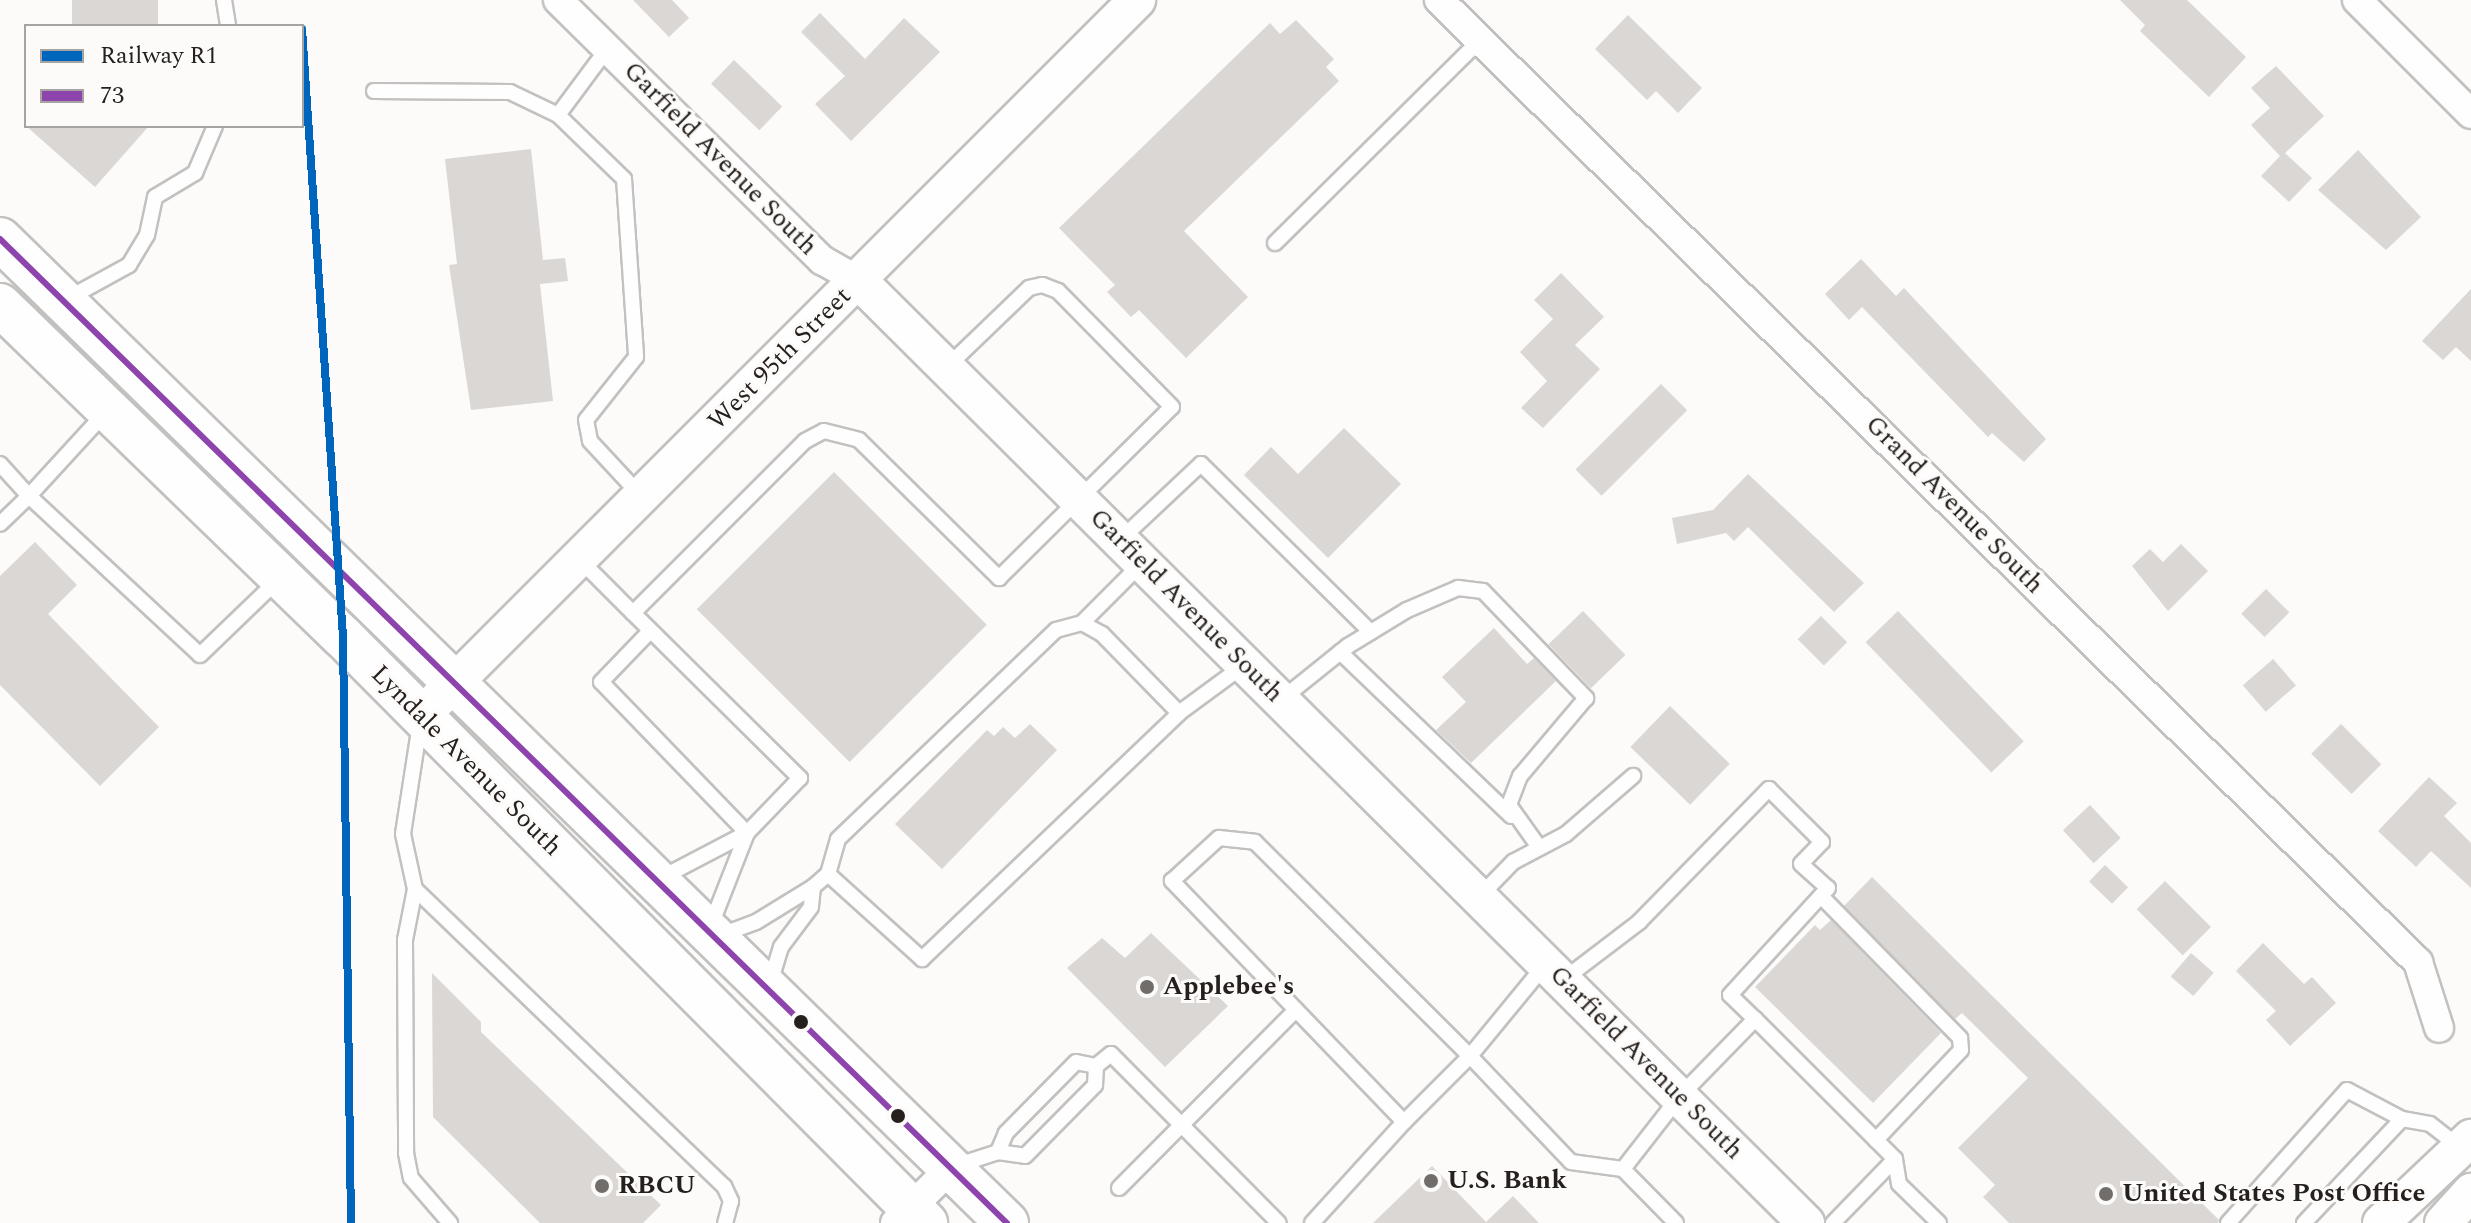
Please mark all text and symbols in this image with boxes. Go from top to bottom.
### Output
legend [24,24,304,128]
text: Railway R1 [100,38,217,74]
street label: Garfield Avenue South [617,56,823,262]
text: 73 [100,78,124,114]
street label: West 95th Street [702,281,858,437]
street label: Grand Avenue South [1858,409,2050,601]
street label: Garfield Avenue South [1083,503,1289,709]
street label: Lyndale Avenue South [364,659,568,863]
street label: Garfield Avenue South [1543,960,1749,1166]
place label: Applebee's [1163,971,1294,1003]
marker: Applebee's [1138,978,1156,996]
unlabelled marker [793,1014,809,1030]
unlabelled marker [890,1108,906,1124]
place label: U.S. Bank [1447,1165,1567,1197]
place label: RBCU [618,1170,696,1202]
marker: U.S. Bank [1422,1172,1440,1190]
marker: RBCU [593,1177,611,1195]
place label: United States Post Office [2122,1178,2425,1210]
marker: United States Post Office [2097,1185,2115,1203]

